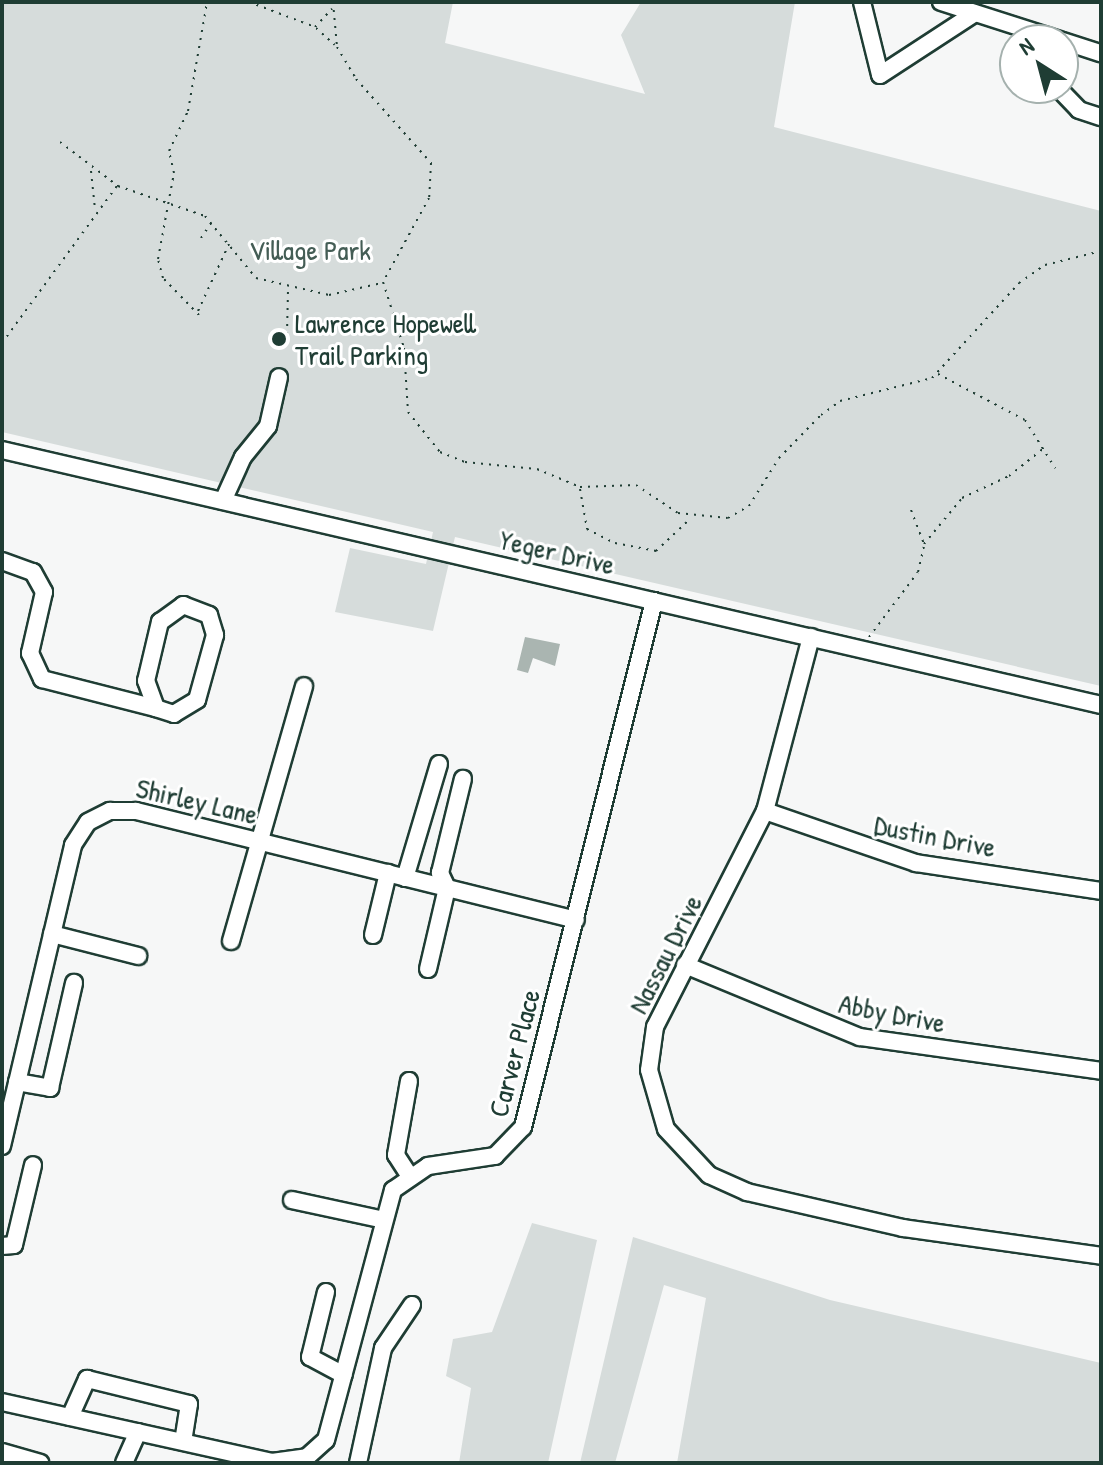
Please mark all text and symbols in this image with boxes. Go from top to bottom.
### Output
north arrow [999,24,1079,104]
text: N [1013,31,1040,62]
park label: Village Park [249,233,371,267]
place label: Lawrence Hopewell Trail Parking [295,306,476,372]
marker: Lawrence Hopewell Trail Parking [270,330,288,348]
street label: Yeger Drive [496,522,618,582]
street label: Shirley Lane [133,771,261,831]
street label: Dustin Drive [871,808,999,864]
street label: Nassau Drive [621,889,709,1019]
street label: Carver Place [481,986,547,1120]
street label: Abby Drive [836,986,948,1040]

